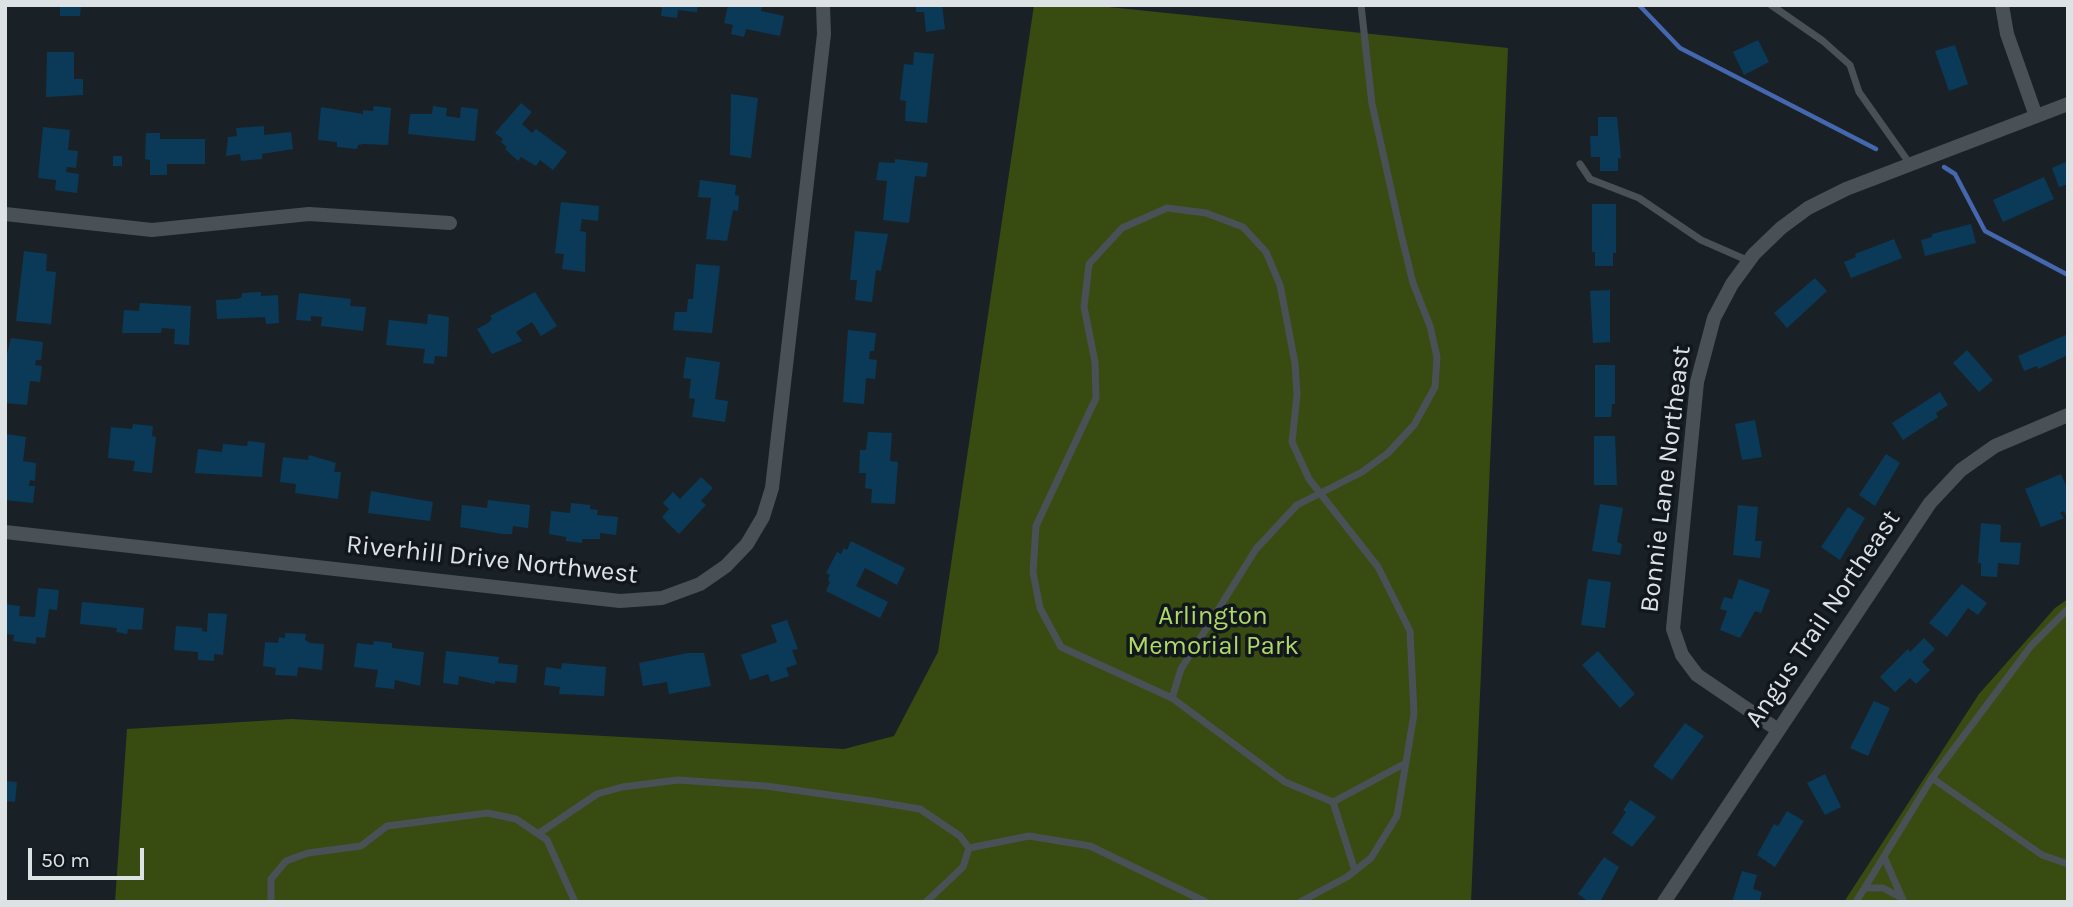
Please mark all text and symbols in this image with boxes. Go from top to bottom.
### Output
street label: Bonnie Lane Northeast [1634,344,1698,614]
street label: Angus Trail Northeast [1739,505,1907,733]
street label: Riverhill Drive Northwest [345,529,639,591]
park label: Arlington Memorial Park [1127,601,1299,662]
scale bar [32,834,147,878]
text: 50 m [41,848,90,872]

